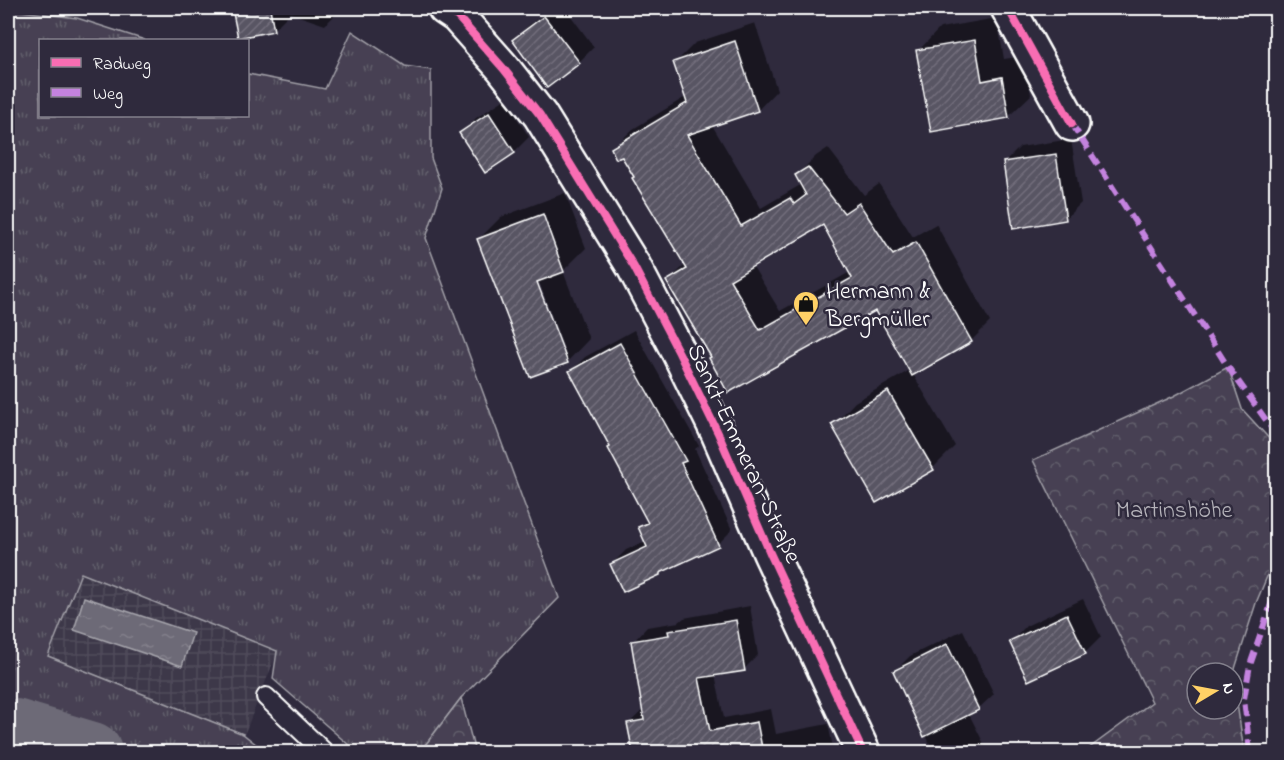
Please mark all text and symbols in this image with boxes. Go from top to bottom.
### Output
legend [39,39,249,117]
text: Radweg [93,52,151,79]
text: Weg [93,82,123,109]
place label: Hermann & Bergmüller [825,275,930,338]
shop icon: Hermann & Bergmüller [791,289,821,327]
street label: Sankt-Emmeran-Straße [676,338,809,570]
park label: Martinshöhe [1116,494,1233,529]
north arrow [1185,661,1245,721]
text: N [1215,681,1241,696]

